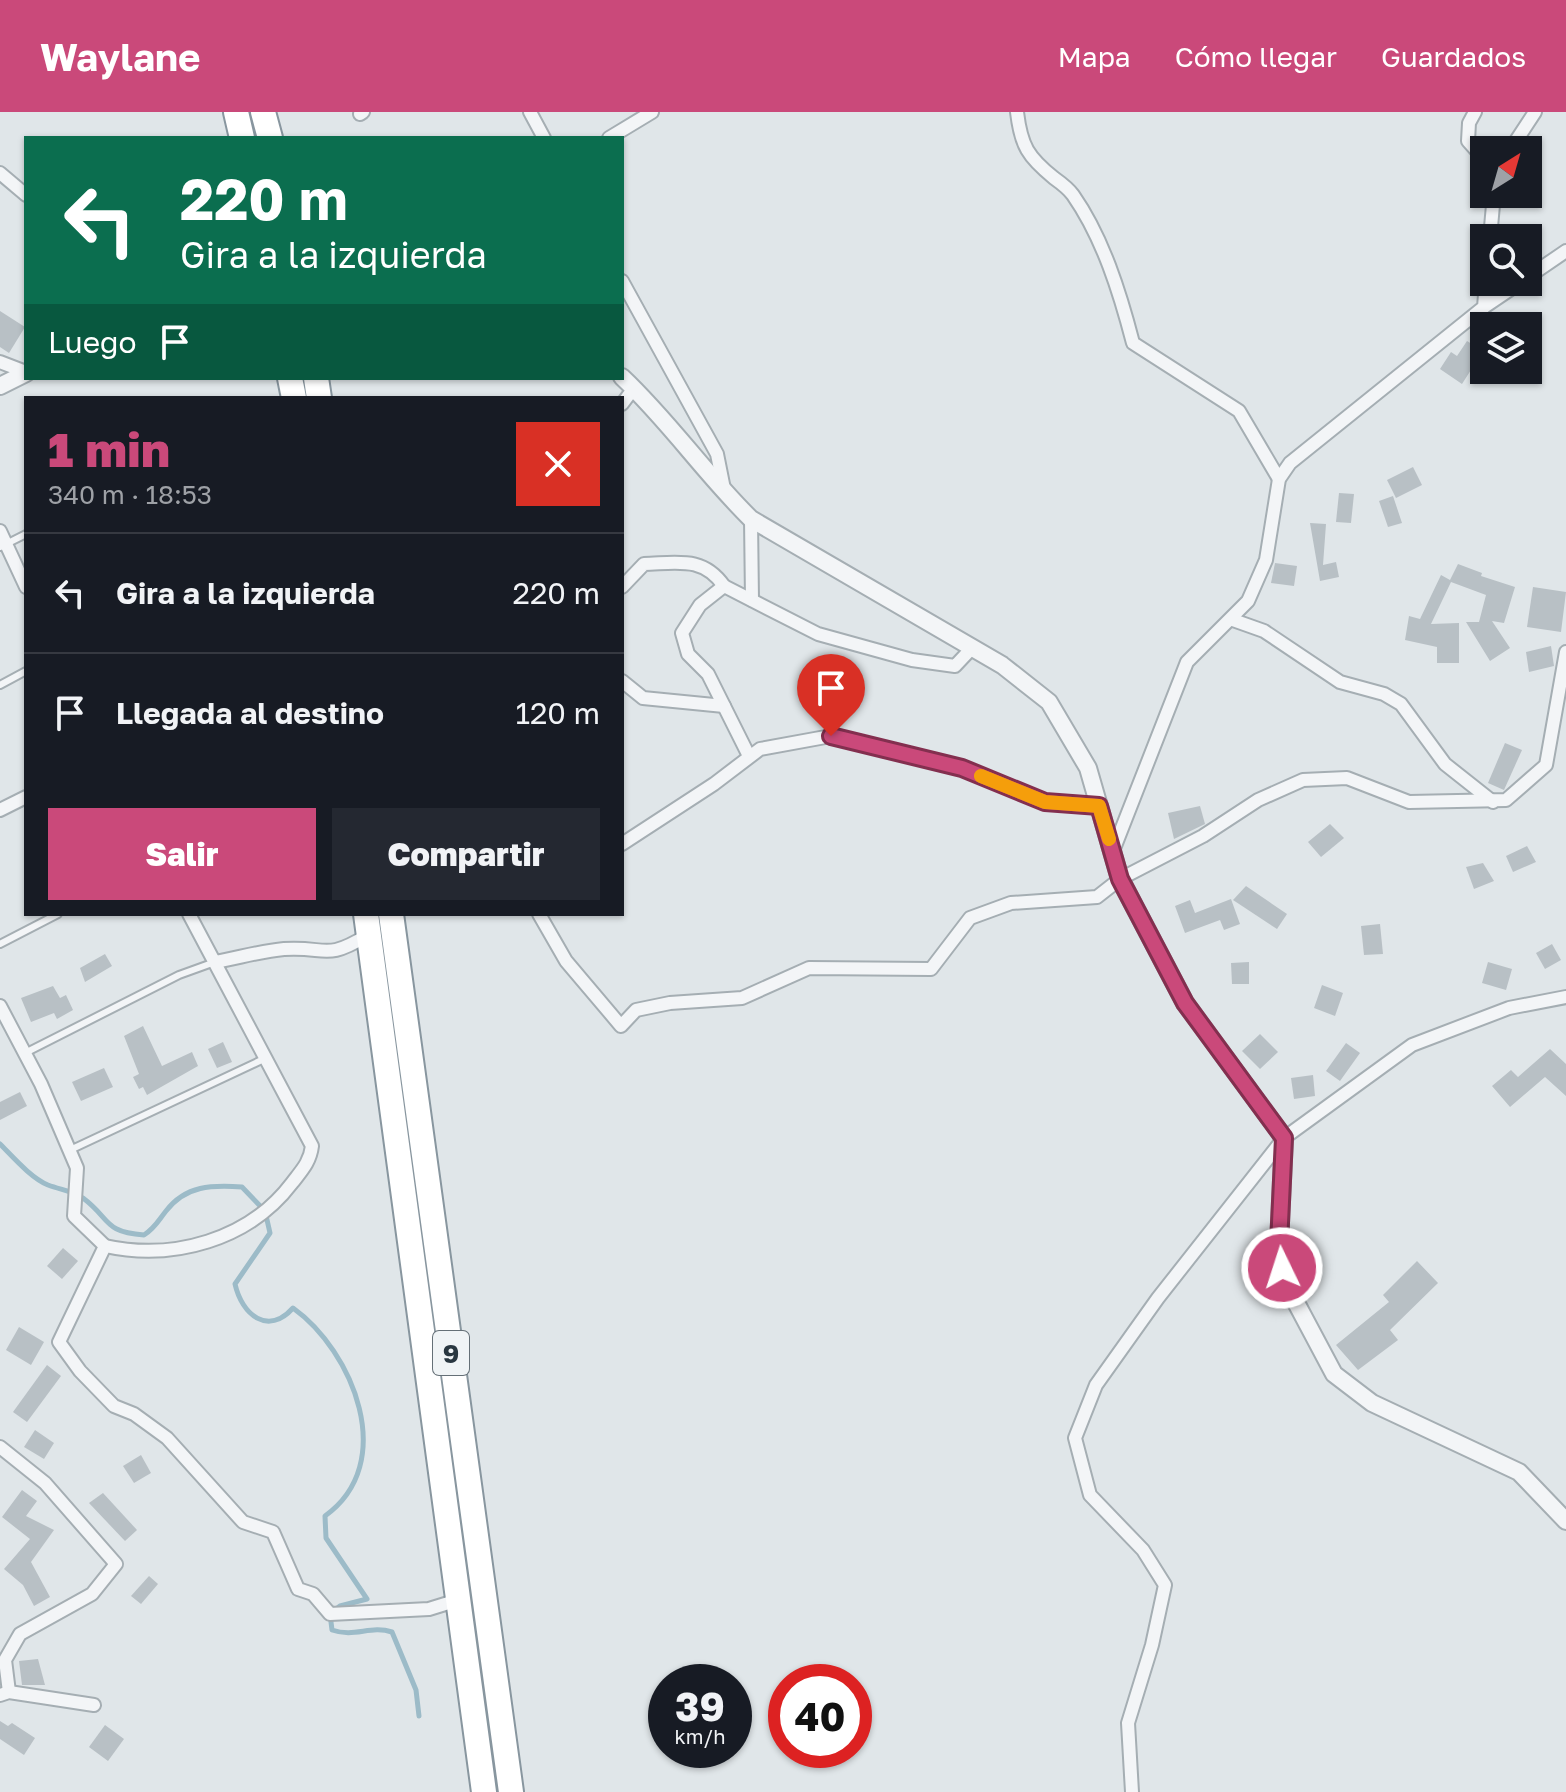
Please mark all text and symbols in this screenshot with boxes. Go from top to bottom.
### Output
text: Waylane [40,34,201,79]
text: Mapa [1058,40,1131,73]
text: Cómo llegar [1175,40,1337,73]
text: Guardados [1381,40,1526,73]
north arrow [1470,136,1542,208]
map controls [1470,136,1542,384]
text: 220 m [180,165,348,232]
icon: left [48,168,152,272]
button: search [1470,224,1542,296]
text: Gira a la izquierda [180,233,487,276]
button: layers [1470,312,1542,384]
icon: arrive [153,320,197,364]
text: Luego [48,324,137,360]
text: 1 min [48,420,170,478]
button: close [516,422,600,506]
text: 340 m · 18:53 [48,479,212,510]
icon: left [48,571,92,615]
text: Gira a la izquierda [116,575,375,611]
text: 220 m [513,575,600,611]
pin [797,654,865,736]
icon: arrive [809,666,853,710]
icon: arrive [48,691,92,735]
text: Llegada al destino [116,695,384,731]
text: 120 m [515,695,600,731]
button: Salir [48,808,316,900]
button: Compartir [332,808,600,900]
position arrow [1240,1226,1324,1310]
road number: 9 [433,1331,469,1375]
speed limit sign: 40 [768,1664,872,1768]
text: 39 [675,1682,725,1730]
text: km/h [675,1724,725,1748]

